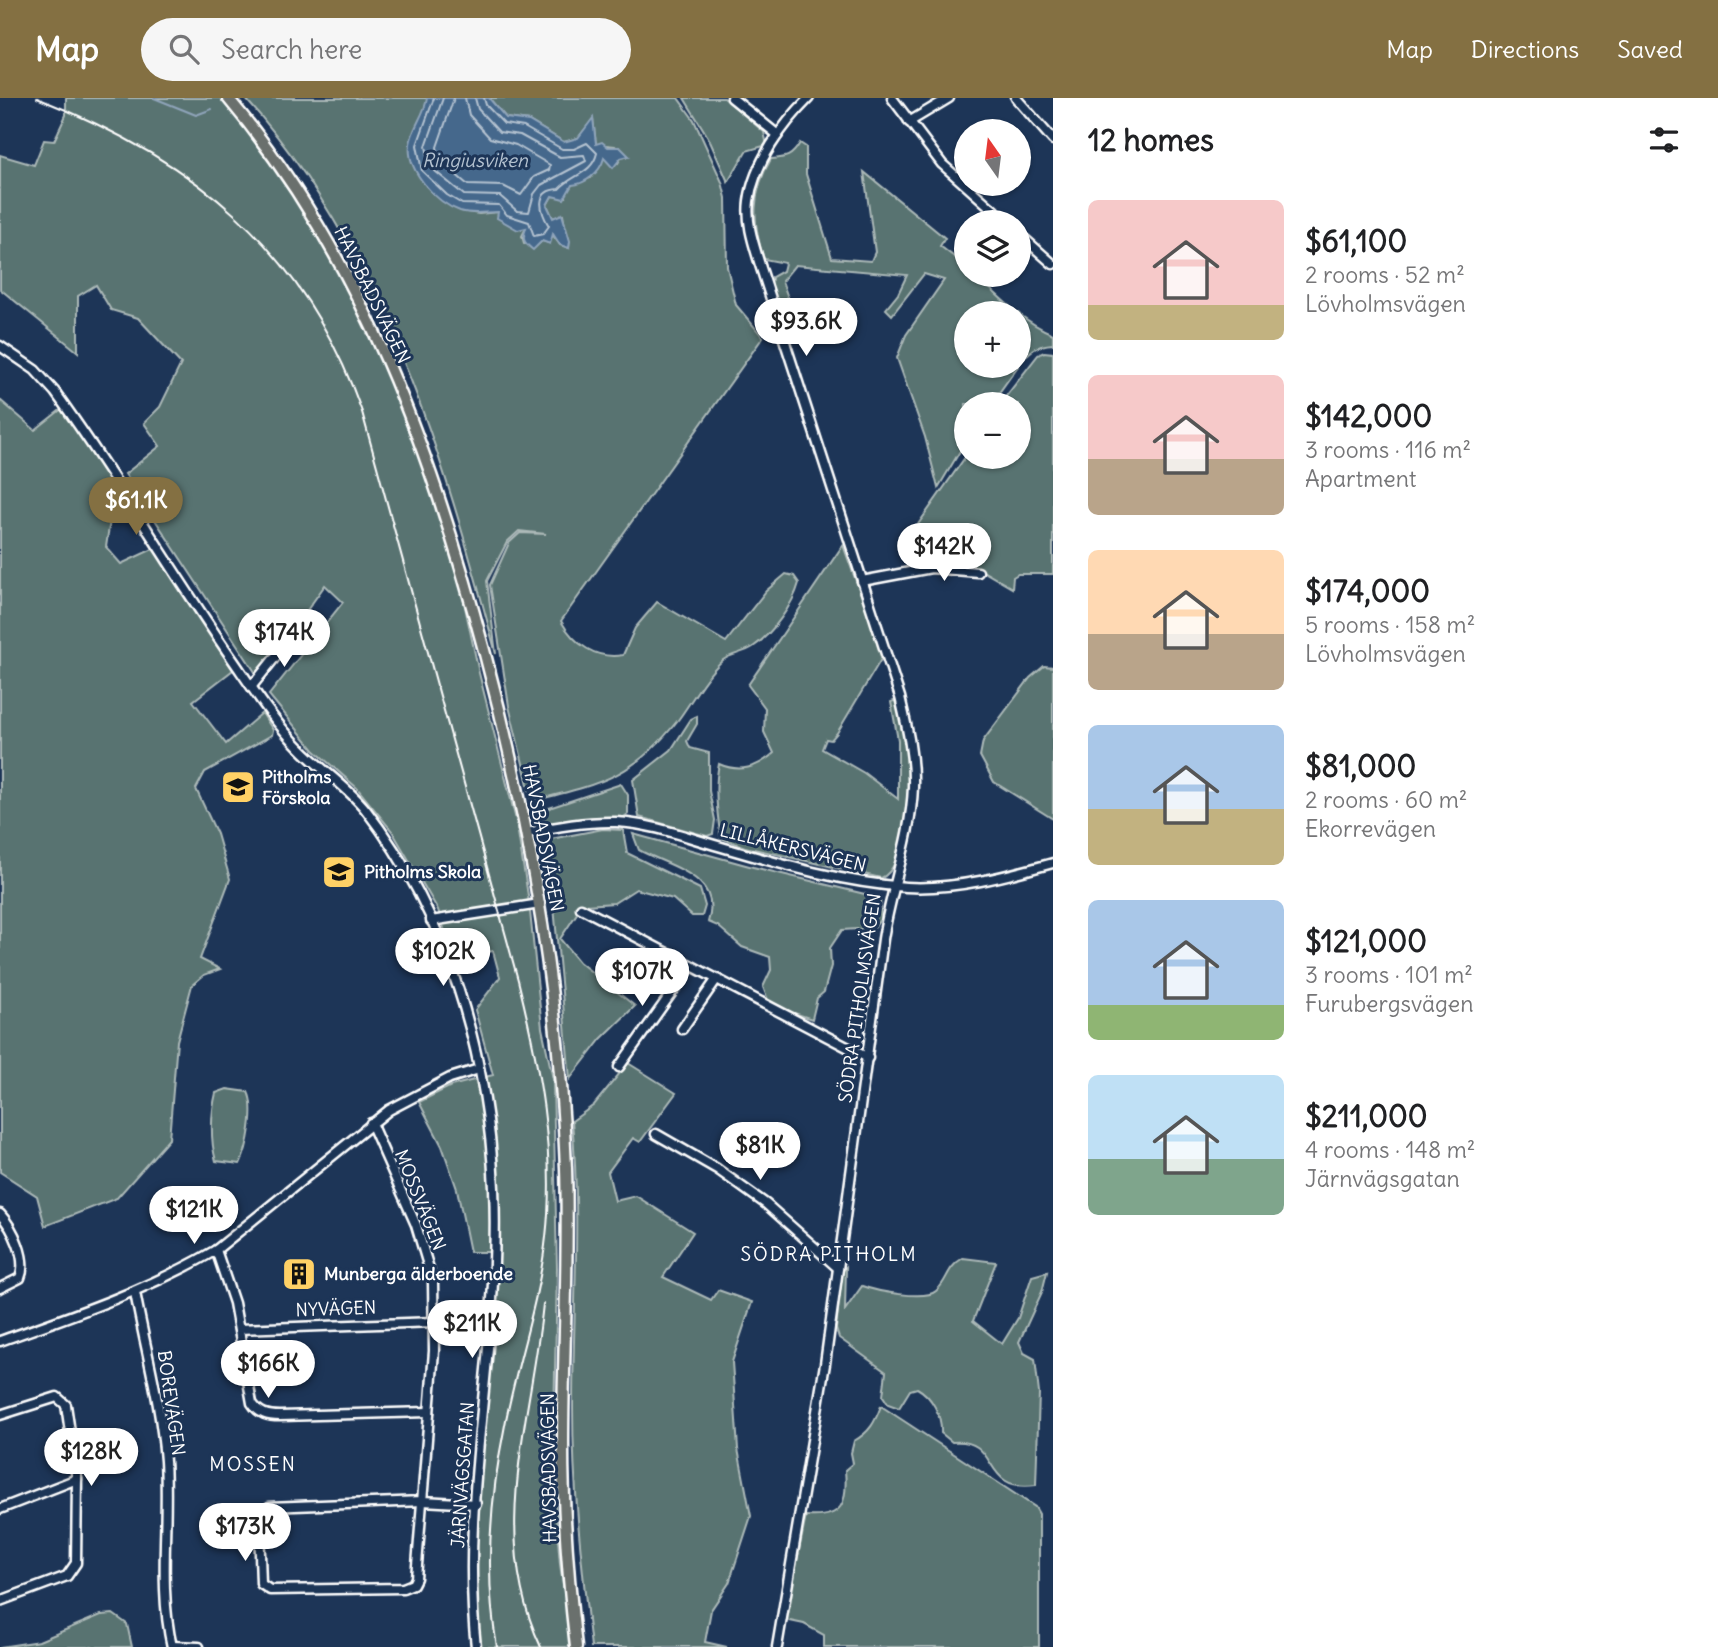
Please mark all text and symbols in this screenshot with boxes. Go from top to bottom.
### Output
search box [141,18,631,81]
text: Map [35,28,99,70]
icon: search [165,30,203,68]
text: Search here [221,33,362,66]
text: Map [1386,34,1433,64]
text: Directions [1471,34,1579,64]
text: Saved [1617,34,1683,64]
north arrow [954,119,1031,196]
map controls [954,119,1031,469]
text: 12 homes [1088,121,1214,159]
icon: filters [1645,121,1683,159]
water label: Ringiusviken [422,148,529,172]
button: layers [954,210,1031,287]
street label: HAVSBADSVÄGEN [329,222,416,367]
text: $61,100 [1305,222,1407,260]
icon: home [1144,228,1228,312]
text: 2 rooms · 52 m² [1305,260,1465,289]
text: Lövholmsvägen [1305,289,1466,318]
pin: $93.6K [749,299,863,358]
button: + [954,301,1031,378]
text: $93.6K [770,306,842,335]
button: − [954,392,1031,469]
text: $142,000 [1305,397,1432,435]
icon: home [1144,403,1228,487]
text: 3 rooms · 116 m² [1305,435,1471,464]
text: Apartment [1305,464,1417,493]
pin: $61.1K [79,478,193,537]
text: $61.1K [105,485,167,514]
pin: $142K [895,524,993,583]
text: $142K [913,531,975,560]
text: $174,000 [1305,572,1430,610]
icon: home [1144,578,1228,662]
pin: $174K [235,610,333,669]
text: 5 rooms · 158 m² [1305,610,1475,639]
text: $174K [254,617,314,646]
text: Lövholmsvägen [1305,639,1466,668]
text: $81,000 [1305,747,1416,785]
icon: home [1144,753,1228,837]
street label: HAVSBADSVÄGEN [518,762,569,914]
place label: Pitholms Förskola [262,765,331,809]
school or university icon: Pitholms Förskola [219,768,257,806]
text: 2 rooms · 60 m² [1305,785,1467,814]
text: Ekorrevägen [1305,814,1436,843]
street label: LILLÅKERSVÄGEN [717,818,869,877]
school or university icon: Pitholms Skola [320,853,358,891]
place label: Pitholms Skola [364,860,481,883]
street label: SÖDRA PITHOLMSVÄGEN [833,892,886,1104]
text: $121,000 [1305,922,1427,960]
pin: $102K [394,928,492,988]
icon: home [1144,928,1228,1012]
text: $102K [411,936,475,965]
pin: $107K [593,948,691,1008]
text: $107K [611,956,673,985]
text: 3 rooms · 101 m² [1305,960,1473,989]
text: Furubergsvägen [1305,989,1474,1018]
text: $211,000 [1305,1097,1427,1135]
icon: home [1144,1103,1228,1187]
pin: $81K [719,1122,801,1182]
text: $81K [735,1130,785,1159]
text: 4 rooms · 148 m² [1305,1135,1475,1164]
street label: MOSSVÄGEN [390,1146,451,1254]
text: Järnvägsgatan [1305,1164,1460,1193]
pin: $121K [145,1186,243,1246]
text: $121K [165,1194,223,1223]
district label: SÖDRA PITHOLM [740,1242,918,1266]
building icon: Munberga älderboende [280,1255,318,1293]
place label: Munberga älderboende [324,1262,513,1285]
street label: NYVÄGEN [295,1296,377,1321]
pin: $211K [423,1300,521,1360]
text: $211K [443,1308,501,1337]
pin: $166K [219,1340,317,1400]
text: $166K [237,1348,299,1377]
street label: BOREVÄGEN [153,1349,190,1457]
street label: HAVSBADSVÄGEN [536,1393,561,1543]
street label: JÄRNVÄGSGATAN [446,1401,479,1549]
pin: $128K [42,1428,140,1488]
text: $128K [60,1436,122,1465]
district label: MOSSEN [209,1452,297,1476]
pin: $173K [196,1504,294,1563]
text: $173K [215,1511,275,1540]

